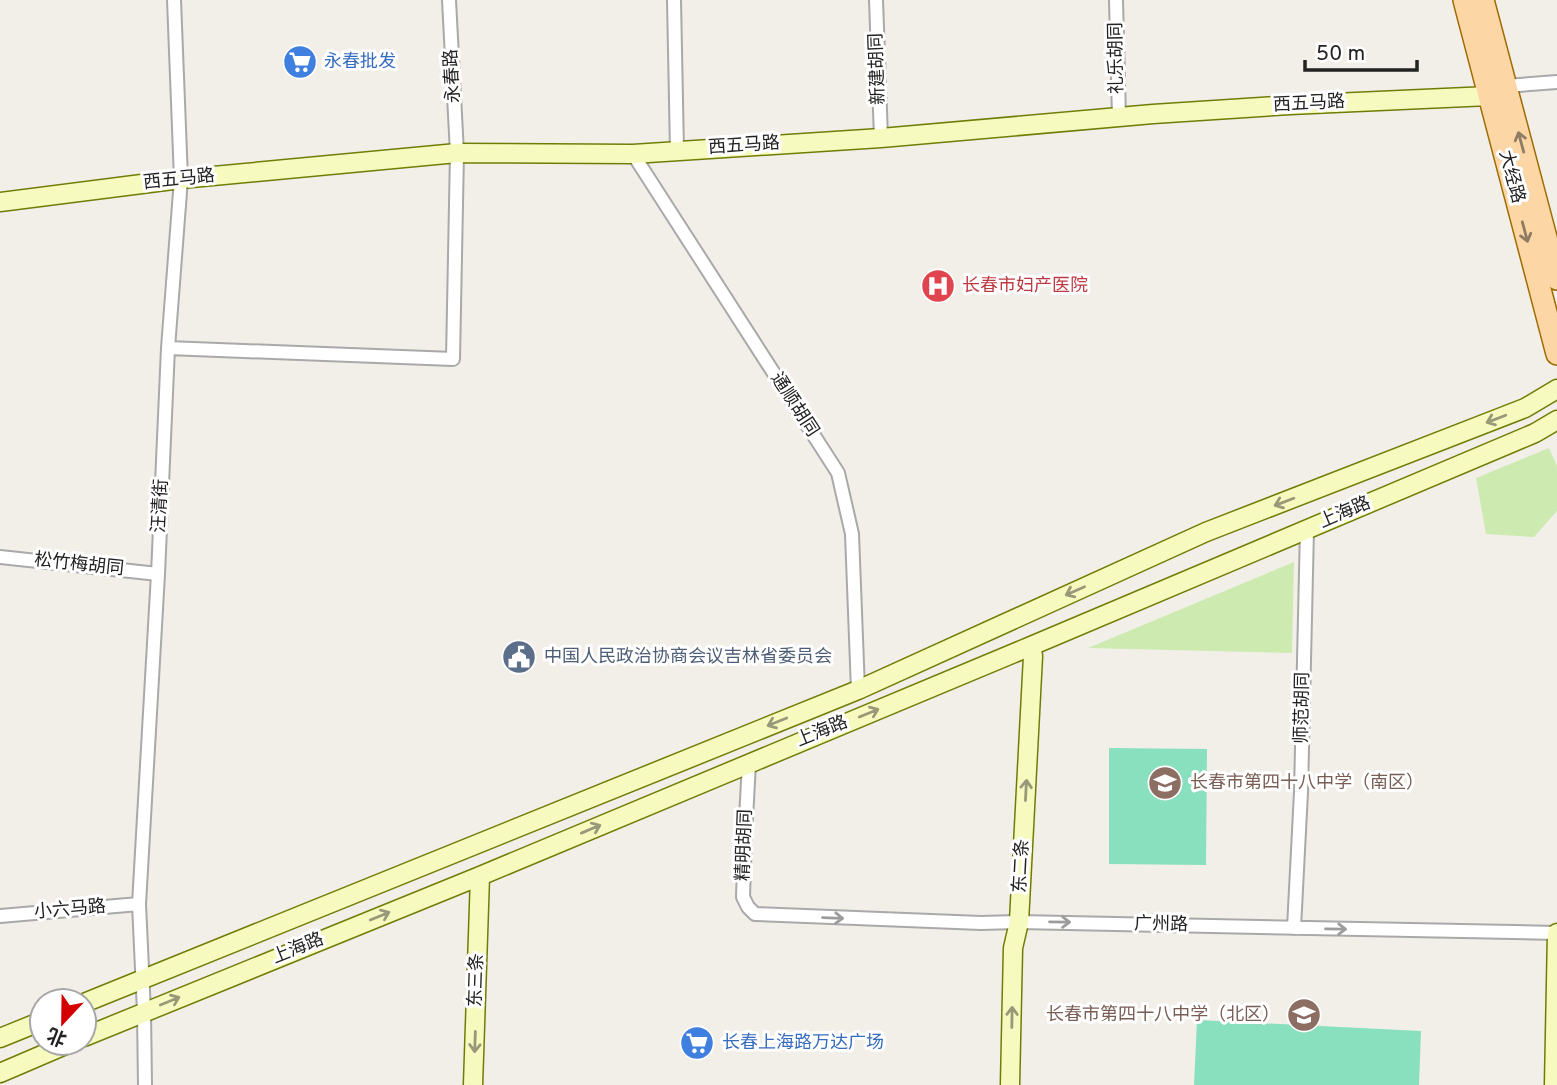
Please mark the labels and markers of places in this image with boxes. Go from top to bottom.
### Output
supermarket icon: 永春批发 [281,43,319,81]
place label: 永春批发 [324,51,396,74]
hospital icon: 长春市妇产医院 [919,267,957,305]
place label: 长春市妇产医院 [962,275,1088,298]
public building icon: 中国人民政治协商会议吉林省委员会 [500,638,538,676]
place label: 中国人民政治协商会议吉林省委员会 [544,646,832,669]
school or university icon: 长春市第四十八中学（南区） [1146,764,1184,802]
place label: 长春市第四十八中学（南区） [1190,772,1424,795]
school or university icon: 长春市第四十八中学（北区） [1285,996,1323,1034]
place label: 长春市第四十八中学（北区） [1046,1004,1280,1027]
supermarket icon: 长春上海路万达广场 [678,1024,716,1062]
place label: 长春上海路万达广场 [722,1032,884,1055]

